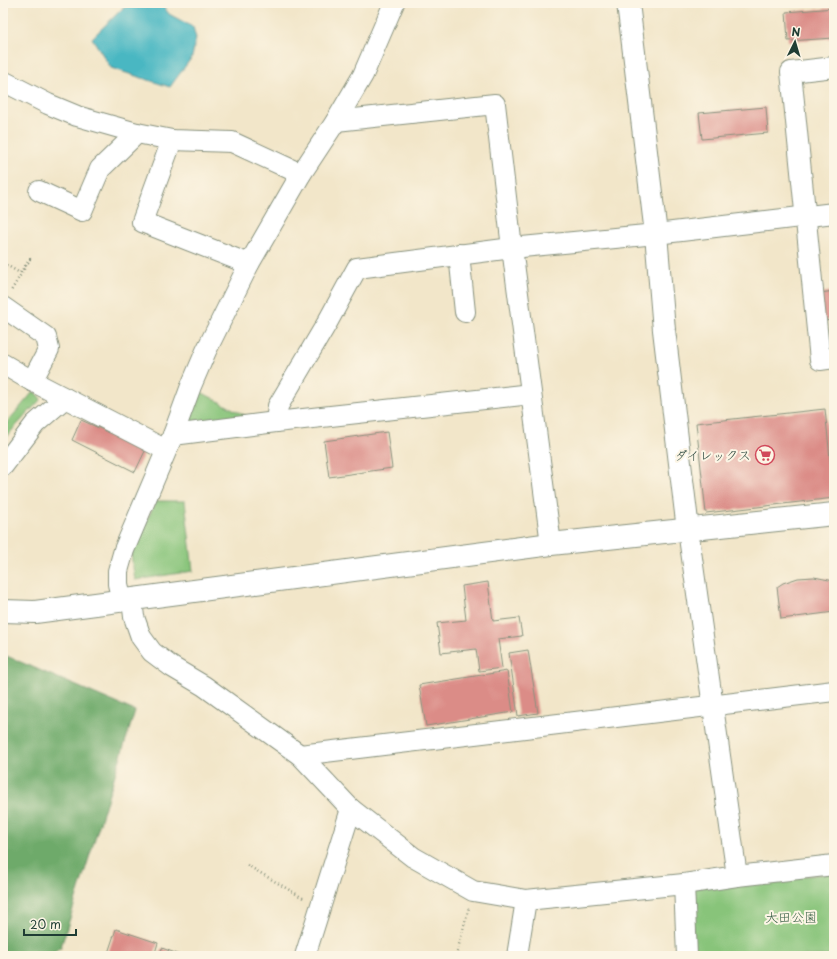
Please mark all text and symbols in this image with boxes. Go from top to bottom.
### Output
north arrow [775,22,815,62]
text: N [791,23,801,40]
supermarket icon: ダイレックス [754,444,776,466]
place label: ダイレックス [675,445,751,464]
park label: 大田公園 [765,907,817,926]
scale bar [24,911,76,937]
text: 20 m [30,915,61,933]

